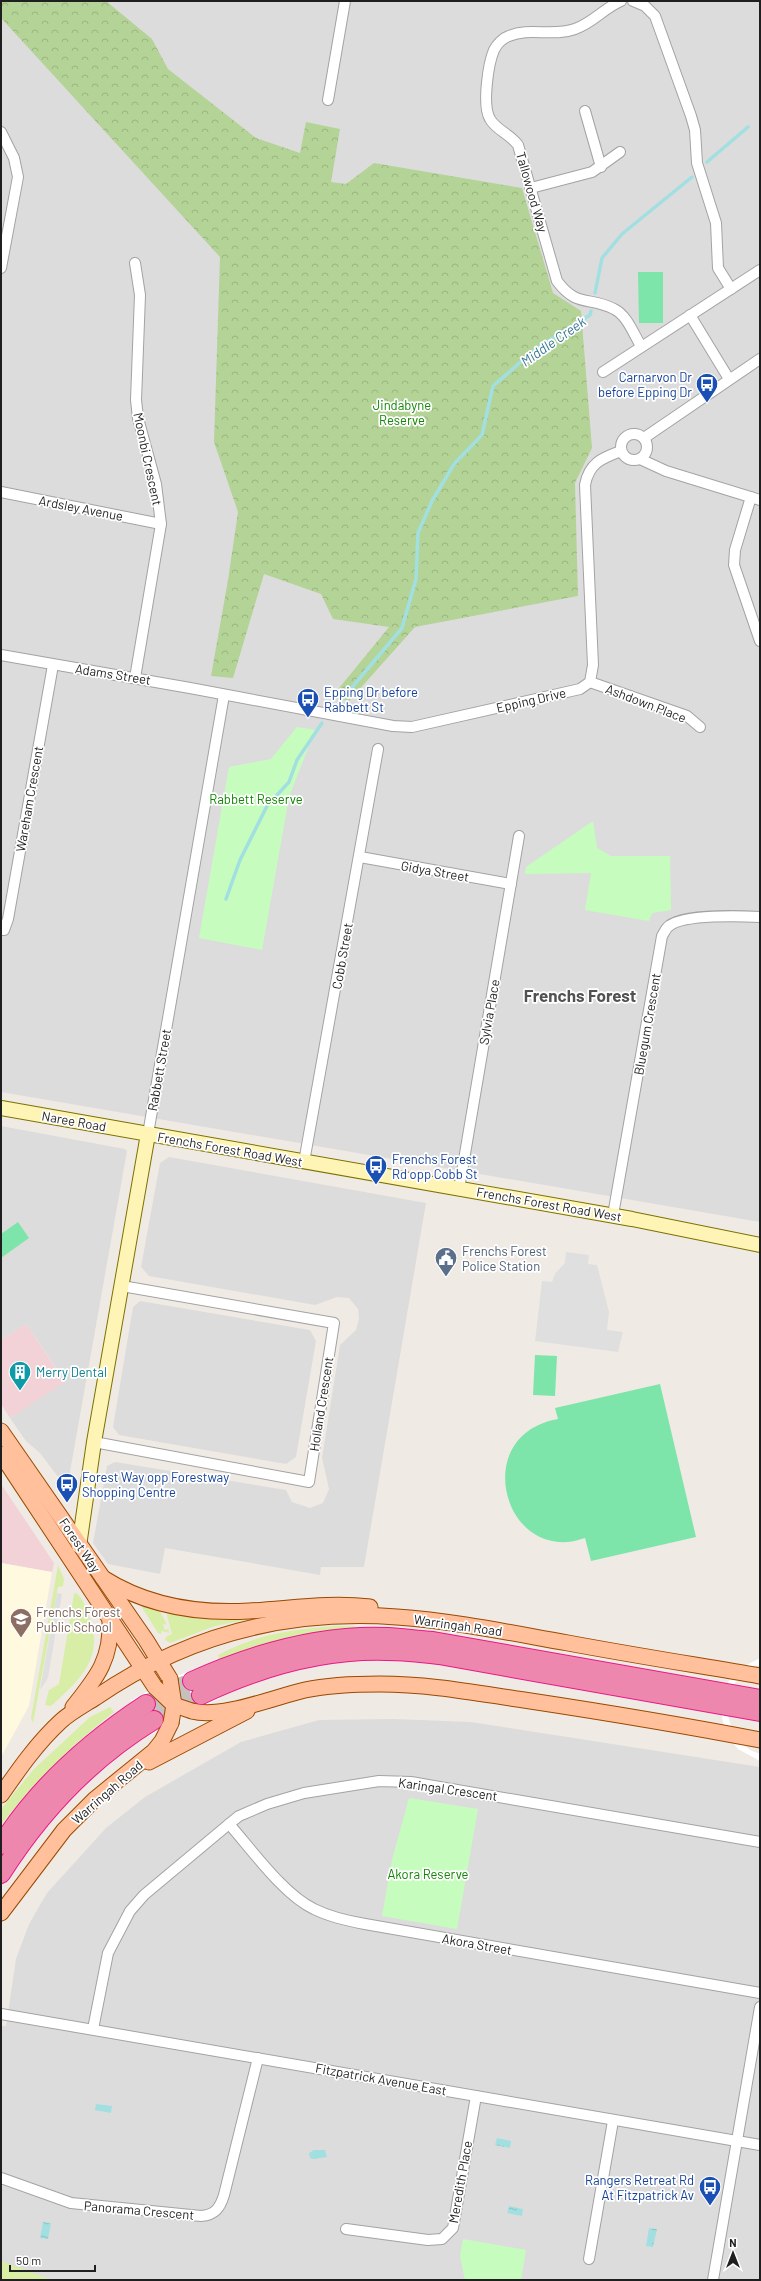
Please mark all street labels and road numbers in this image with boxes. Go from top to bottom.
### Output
street label: Tallowood Way [513,150,551,234]
street label: Moonbi Crescent [130,411,166,507]
street label: Ardsley Avenue [37,492,125,524]
street label: Adams Street [74,660,152,688]
street label: Ashdown Place [603,680,689,726]
street label: Epping Drive [495,684,567,716]
street label: Wareham Crescent [12,745,46,853]
street label: Gidya Street [400,857,470,885]
street label: Cobb Street [328,921,356,991]
street label: Bluegum Crescent [630,972,664,1076]
street label: Sylvia Place [475,978,503,1046]
street label: Rabbett Street [144,1028,174,1112]
street label: Naree Road [40,1107,108,1135]
street label: Frenchs Forest Road West [156,1128,304,1170]
street label: Frenchs Forest Road West [475,1183,623,1225]
street label: Holland Crescent [306,1355,336,1453]
street label: Forest Way [56,1515,104,1575]
street label: Warringah Road [413,1611,503,1639]
street label: Warringah Road [68,1757,146,1827]
street label: Karingal Crescent [397,1774,499,1804]
street label: Akora Street [441,1930,513,1958]
street label: Fitzpatrick Avenue East [314,2060,448,2098]
street label: Meredith Place [445,2139,475,2225]
street label: Panorama Crescent [83,2197,195,2223]

